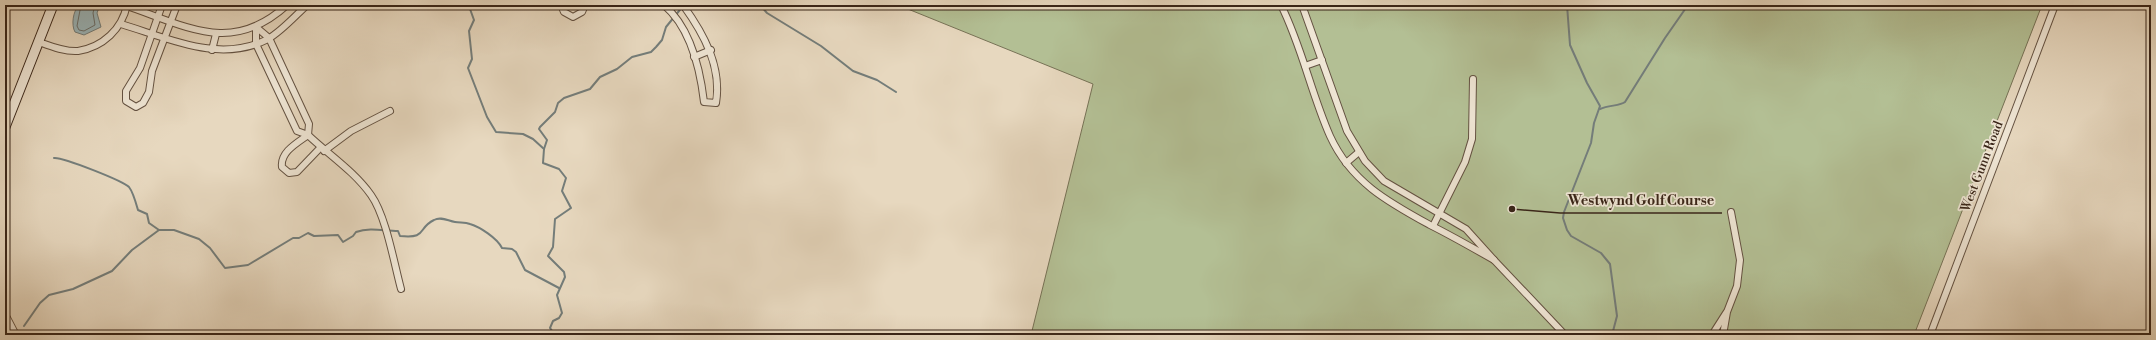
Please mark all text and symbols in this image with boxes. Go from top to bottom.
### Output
street label: West Gunn Road [1957,118,2007,215]
callout: Westwynd Golf Course [1560,187,1722,213]
text: Westwynd Golf Course [1567,192,1715,210]

